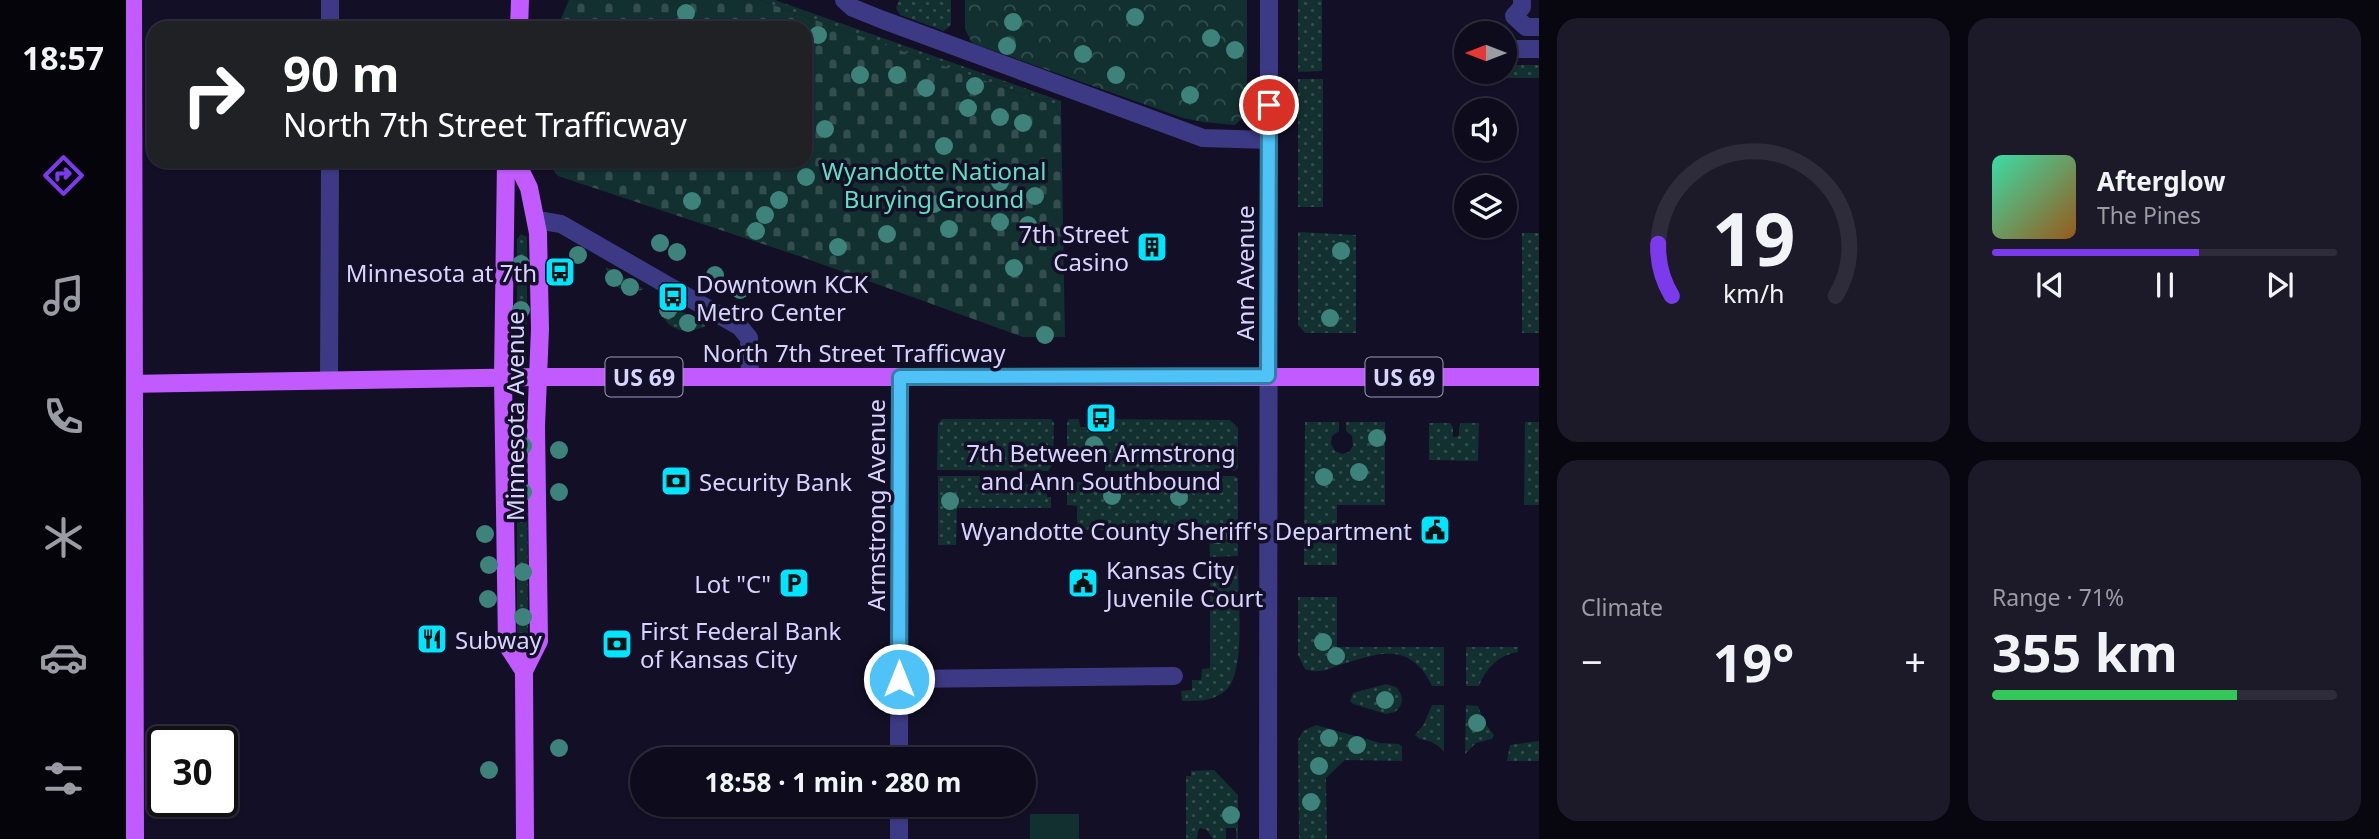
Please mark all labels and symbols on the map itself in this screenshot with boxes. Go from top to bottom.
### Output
north arrow [1454,21,1517,84]
pin [1239,75,1299,135]
park label: Wyandotte National Burying Ground [822,154,1046,215]
street label: Ann Avenue [1228,205,1261,341]
place label: 7th Street Casino [1019,217,1129,278]
building icon: 7th Street Casino [1135,230,1169,264]
bus stop icon: Minnesota at 7th [543,255,577,289]
place label: Minnesota at 7th [346,256,537,289]
place label: Downtown KCK Metro Center [696,267,868,328]
bus stop icon: Downtown KCK Metro Center [656,280,690,314]
street label: Minnesota Avenue [498,311,531,521]
street label: North 7th Street Trafficway [703,336,1006,369]
road number: US 69 [606,358,682,396]
road number: US 69 [1366,358,1442,396]
street label: Armstrong Avenue [859,399,892,611]
bus stop icon: 7th Between Armstrong and Ann Southbound [1084,401,1118,435]
place label: 7th Between Armstrong and Ann Southbound [966,436,1236,497]
bank icon: Security Bank [659,464,693,498]
place label: Security Bank [699,465,852,498]
public building icon: Wyandotte County Sheriff's Department [1418,513,1452,547]
place label: Wyandotte County Sheriff's Department [961,514,1412,547]
place label: Kansas City Juvenile Court [1104,553,1264,614]
parking icon: Lot "C" [777,566,811,600]
public building icon: Kansas City Juvenile Court [1066,566,1100,600]
place label: Lot "C" [694,567,771,600]
place label: First Federal Bank of Kansas City [640,614,841,675]
restaurant icon: Subway [415,622,449,656]
place label: Subway [455,623,543,656]
bank icon: First Federal Bank of Kansas City [600,627,634,661]
position arrow [862,642,936,716]
speed limit sign: 30 [147,726,238,817]

